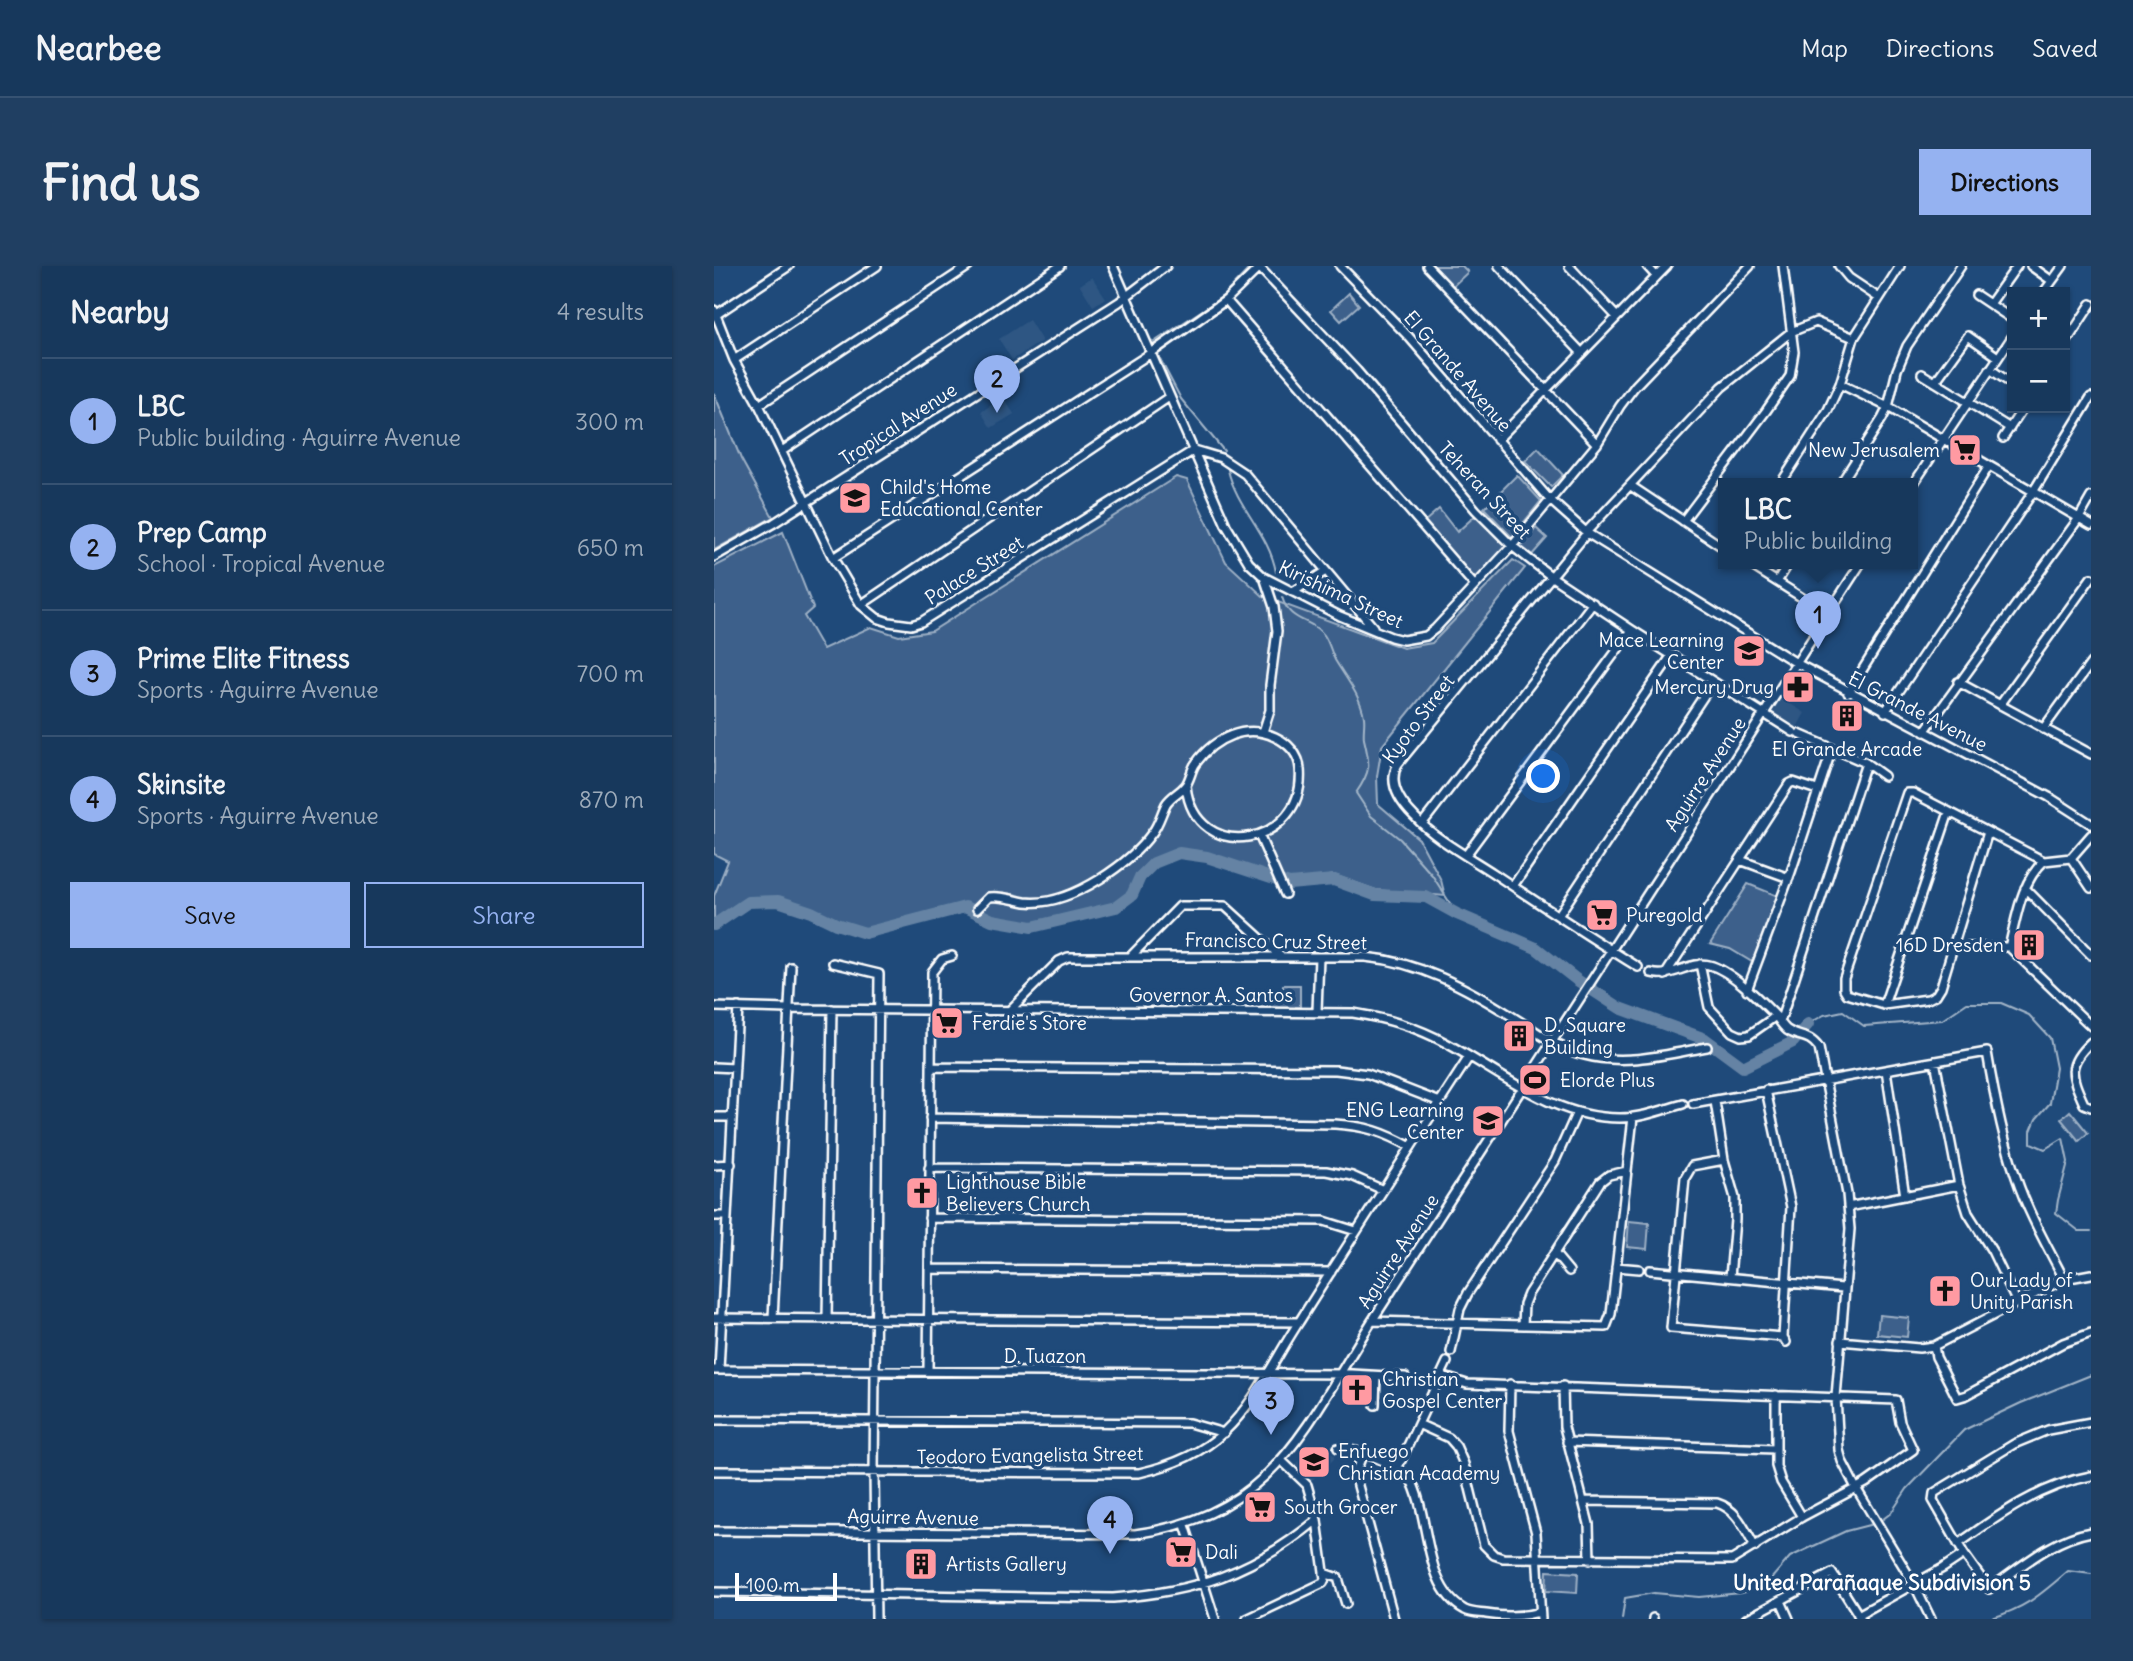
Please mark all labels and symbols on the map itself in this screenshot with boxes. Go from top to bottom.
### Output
street label: El Grande Avenue [1399,306,1517,436]
pin: 2 [974,355,1020,413]
street label: Tropical Avenue [835,377,961,471]
supermarket icon: New Jerusalem [1946,431,1984,469]
street label: Teheran Street [1434,436,1536,544]
place label: New Jerusalem [1808,438,1940,462]
place label: Child's Home Educational Center [880,475,1043,521]
school or university icon: Child's Home Educational Center [836,479,874,517]
street label: Palace Street [920,530,1028,610]
street label: Kirishima Street [1275,555,1407,633]
pin: 1 [1795,591,1841,649]
place label: Mace Learning Center [1598,628,1724,674]
school or university icon: Mace Learning Center [1730,632,1768,670]
street label: El Grande Avenue [1845,666,1991,756]
pharmacy icon: Mercury Drug [1779,668,1817,706]
street label: Kyoto Street [1377,670,1459,768]
place label: Mercury Drug [1654,675,1774,699]
building icon: El Grande Arcade [1828,697,1866,735]
street label: Aguirre Avenue [1659,712,1751,836]
place label: El Grande Arcade [1772,737,1922,761]
your location [1526,759,1560,793]
supermarket icon: Puregold [1583,896,1621,934]
place label: Puregold [1626,903,1703,927]
building icon: 16D Dresden [2010,926,2048,964]
street label: Francisco Cruz Street [1185,927,1367,955]
place label: 16D Dresden [1896,933,2004,957]
street label: Governor A. Santos [1129,983,1293,1007]
supermarket icon: Ferdie's Store [928,1004,966,1042]
place label: Ferdie's Store [972,1011,1087,1035]
place label: D. Square Building [1544,1013,1626,1059]
building icon: D. Square Building [1500,1017,1538,1055]
sports icon: Elorde Plus [1516,1061,1554,1099]
place label: Elorde Plus [1560,1068,1655,1092]
place label: ENG Learning Center [1346,1098,1464,1144]
school or university icon: ENG Learning Center [1469,1102,1507,1140]
place label: Lighthouse Bible Believers Church [946,1170,1091,1216]
church icon: Lighthouse Bible Believers Church [903,1174,941,1212]
street label: Aguirre Avenue [1352,1189,1444,1313]
place label: Our Lady of Unity Parish [1970,1268,2073,1314]
church icon: Our Lady of Unity Parish [1926,1272,1964,1310]
street label: D. Tuazon [1004,1344,1086,1368]
place label: Christian Gospel Center [1382,1367,1502,1413]
church icon: Christian Gospel Center [1338,1371,1376,1409]
pin: 3 [1248,1377,1294,1435]
place label: Enfuego Christian Academy [1338,1439,1500,1485]
street label: Teodoro Evangelista Street [917,1441,1143,1469]
school or university icon: Enfuego Christian Academy [1295,1443,1333,1481]
supermarket icon: South Grocer [1241,1488,1279,1526]
place label: South Grocer [1284,1495,1398,1519]
pin: 4 [1087,1496,1133,1554]
street label: Aguirre Avenue [847,1504,979,1530]
supermarket icon: Dali [1162,1533,1200,1571]
place label: Dali [1205,1540,1238,1564]
building icon: Artists Gallery [902,1545,940,1583]
place label: Artists Gallery [946,1552,1067,1576]
district label: United Parañaque Subdivision 5 [1733,1569,2031,1596]
scale bar [735,1570,836,1602]

